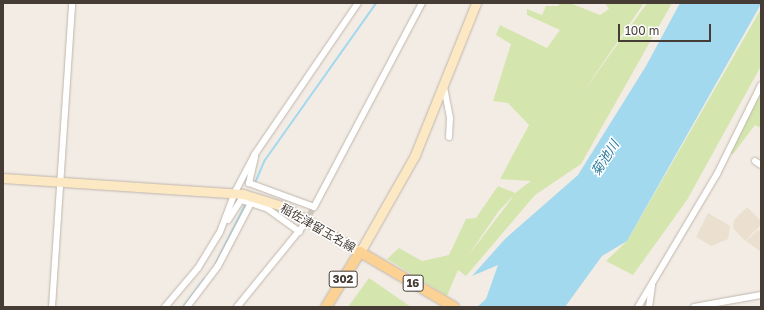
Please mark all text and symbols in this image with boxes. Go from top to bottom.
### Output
scale bar [620,16,713,42]
text: 100 m [625,23,659,38]
water label: 菊池川 [588,137,622,179]
street label: 稲佐津留玉名線 [278,201,358,255]
road number: 302 [328,270,358,288]
road number: 16 [402,274,424,292]

